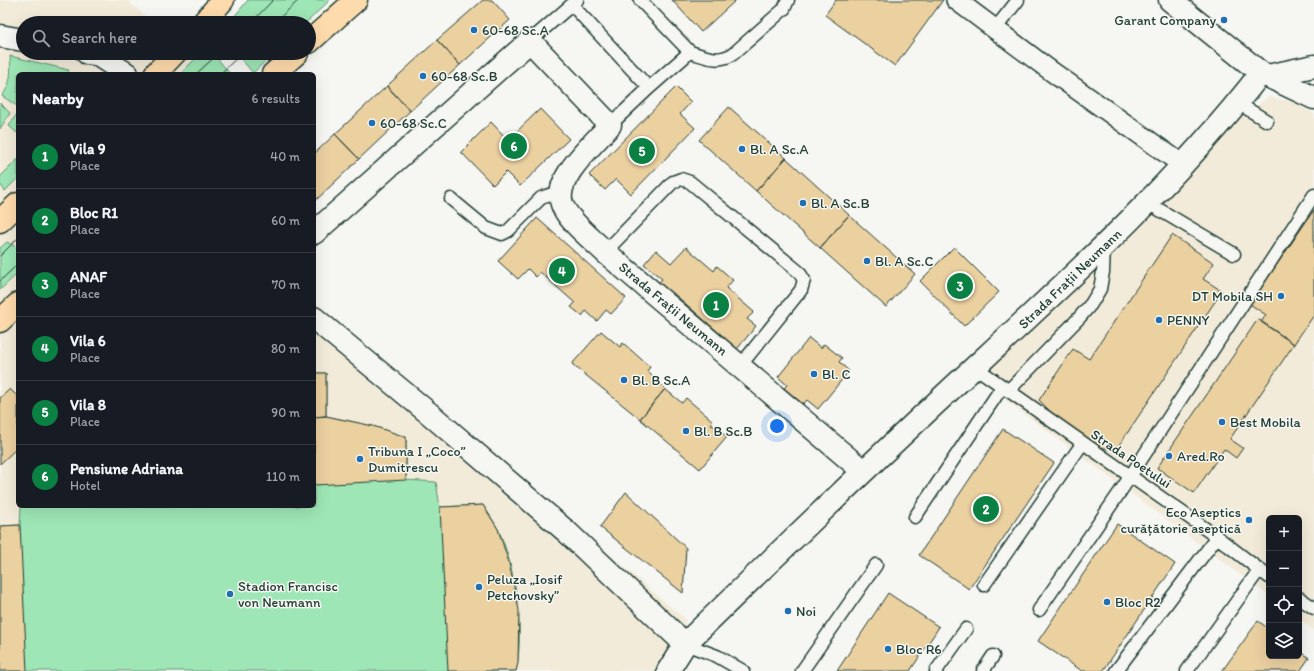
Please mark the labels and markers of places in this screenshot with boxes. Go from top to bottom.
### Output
place label: Garant Company [1114,12,1216,29]
marker: Garant Company [1219,15,1229,25]
place label: 60-68 Sc.A [482,22,549,39]
marker: 60-68 Sc.A [469,25,479,35]
place label: 60-68 Sc.B [431,68,498,85]
marker: 60-68 Sc.B [418,71,428,81]
place label: 60-68 Sc.C [380,115,447,132]
marker: 60-68 Sc.C [367,118,377,128]
pin: 6 [501,131,527,161]
pin: 5 [629,136,655,166]
place label: Bl. A Sc.A [750,141,808,158]
marker: Bl. A Sc.A [737,144,747,154]
place label: Bl. A Sc.B [811,195,870,212]
marker: Bl. A Sc.B [798,198,808,208]
place label: Bl. A Sc.C [875,253,933,270]
pin: 4 [549,256,575,286]
marker: Bl. A Sc.C [862,256,872,266]
pin: 3 [947,271,973,301]
place label: DT Mobila SH [1192,288,1273,305]
pin: 1 [703,290,729,320]
marker: DT Mobila SH [1276,291,1286,301]
place label: PENNY [1167,312,1210,329]
marker: PENNY [1154,315,1164,325]
place label: Bl. C [822,366,851,383]
marker: Bl. C [809,369,819,379]
place label: Bl. B Sc.A [632,372,690,389]
marker: Bl. B Sc.A [619,375,629,385]
place label: Best Mobila [1230,414,1302,431]
marker: Best Mobila [1217,417,1227,427]
place label: Bl. B Sc.B [694,423,752,440]
marker: Bl. B Sc.B [681,426,691,436]
place label: Tribuna I „Coco” Dumitrescu [368,443,466,476]
place label: Ared.Ro [1177,448,1225,465]
marker: Ared.Ro [1164,451,1174,461]
marker: Tribuna I „Coco” Dumitrescu [355,454,365,464]
pin: 2 [973,494,999,524]
place label: Eco Aseptics curățătorie aseptică [1121,504,1242,537]
marker: Eco Aseptics curățătorie aseptică [1244,515,1254,525]
place label: Peluza „Iosif Petchovsky” [487,571,563,604]
place label: Stadion Francisc von Neumann [238,578,338,611]
marker: Peluza „Iosif Petchovsky” [474,582,484,592]
marker: Stadion Francisc von Neumann [225,589,235,599]
place label: Bloc R2 [1115,594,1161,611]
marker: Bloc R2 [1102,597,1112,607]
place label: Noi [796,603,816,620]
marker: Noi [783,606,793,616]
place label: Bloc R6 [896,641,942,658]
marker: Bloc R6 [883,644,893,654]

